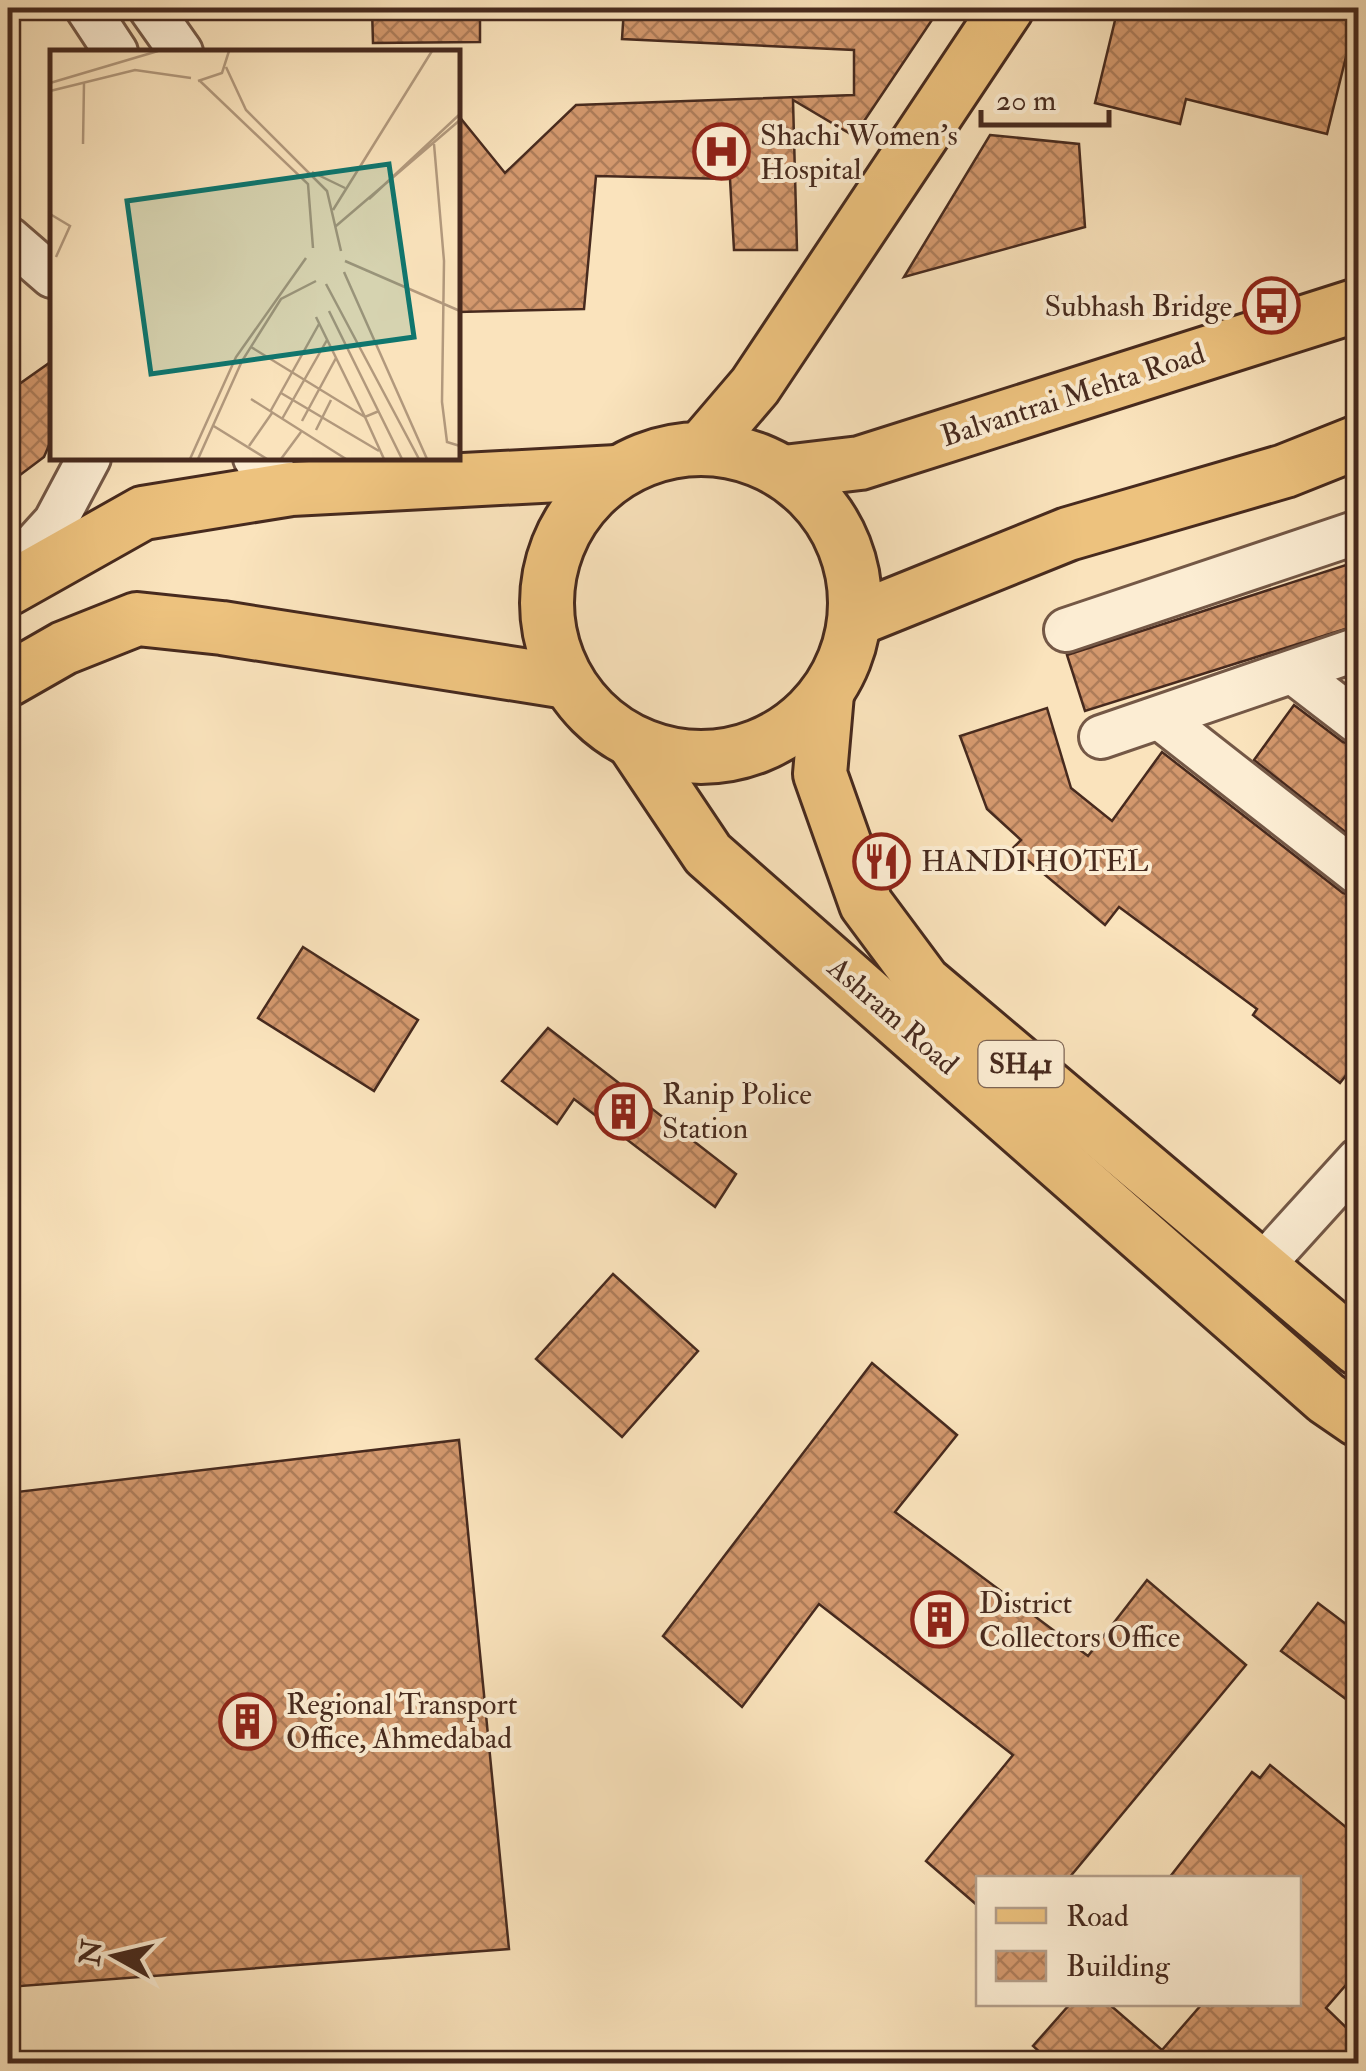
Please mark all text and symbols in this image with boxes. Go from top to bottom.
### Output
inset map [50,50,460,460]
scale bar [981,65,1108,127]
text: 20 m [996,82,1056,119]
place label: Shachi Women's Hospital [760,117,958,188]
hospital icon: Shachi Women's Hospital [691,122,751,182]
bus stop icon: Subhash Bridge [1241,276,1301,336]
place label: Subhash Bridge [1045,288,1232,325]
street label: Balvantrai Mehta Road [936,335,1210,455]
restaurant icon: HANDI HOTEL [852,831,912,891]
place label: HANDI HOTEL [921,843,1149,880]
street label: Ashram Road [819,949,966,1083]
road number: SH41 [978,1041,1064,1087]
place label: Ranip Police Station [662,1076,812,1147]
building icon: Ranip Police Station [593,1081,653,1141]
place label: District Collectors Office [979,1585,1180,1656]
building icon: District Collectors Office [910,1590,970,1650]
place label: Regional Transport Office, Ahmedabad [286,1686,518,1757]
building icon: Regional Transport Office, Ahmedabad [217,1691,277,1751]
legend [976,1876,1301,2006]
text: Road [1066,1898,1129,1935]
north arrow [65,1906,165,2006]
text: N [73,1937,111,1969]
text: Building [1066,1948,1171,1985]

